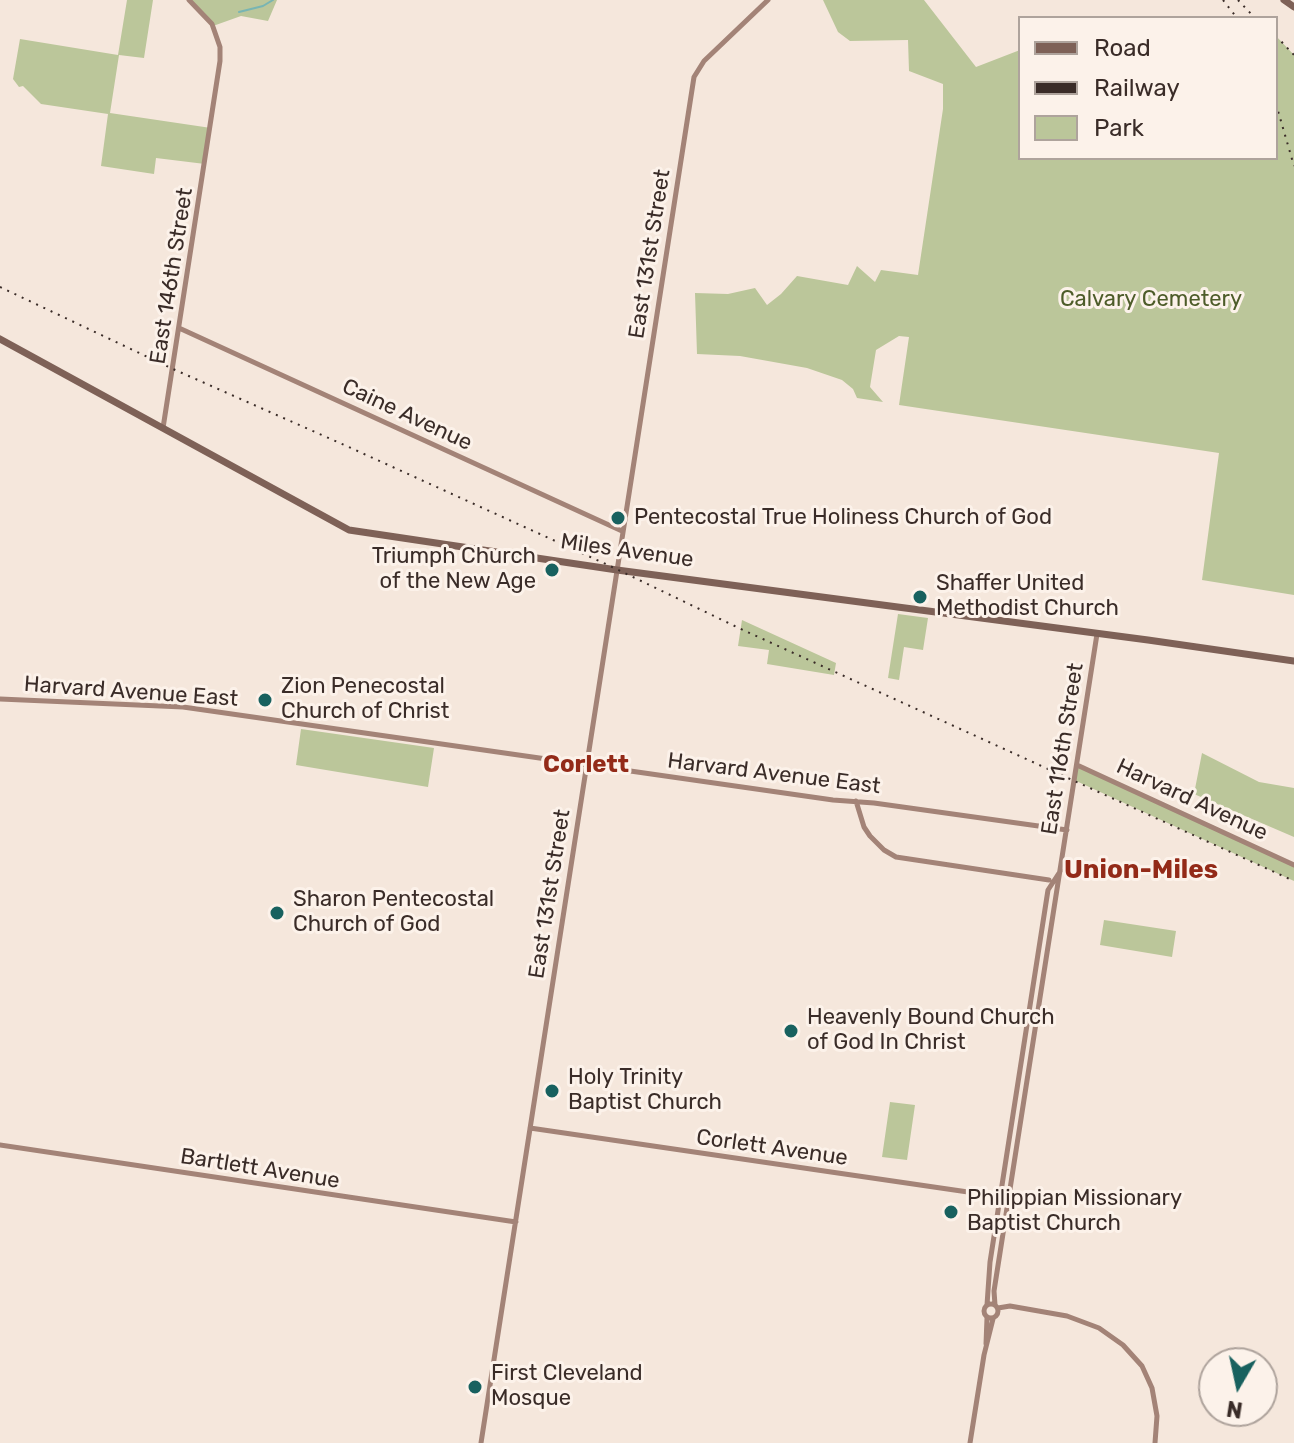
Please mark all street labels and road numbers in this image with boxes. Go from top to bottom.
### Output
street label: East 131st Street [624,167,676,341]
street label: East 146th Street [145,186,199,366]
street label: Caine Avenue [338,373,476,457]
street label: Miles Avenue [559,529,695,573]
street label: East 116th Street [1036,661,1090,837]
street label: Harvard Avenue East [23,671,239,713]
street label: Harvard Avenue East [666,748,882,800]
street label: Harvard Avenue [1112,753,1272,847]
street label: East 131st Street [524,807,576,981]
street label: Corlett Avenue [694,1124,850,1172]
street label: Bartlett Avenue [178,1143,342,1195]

